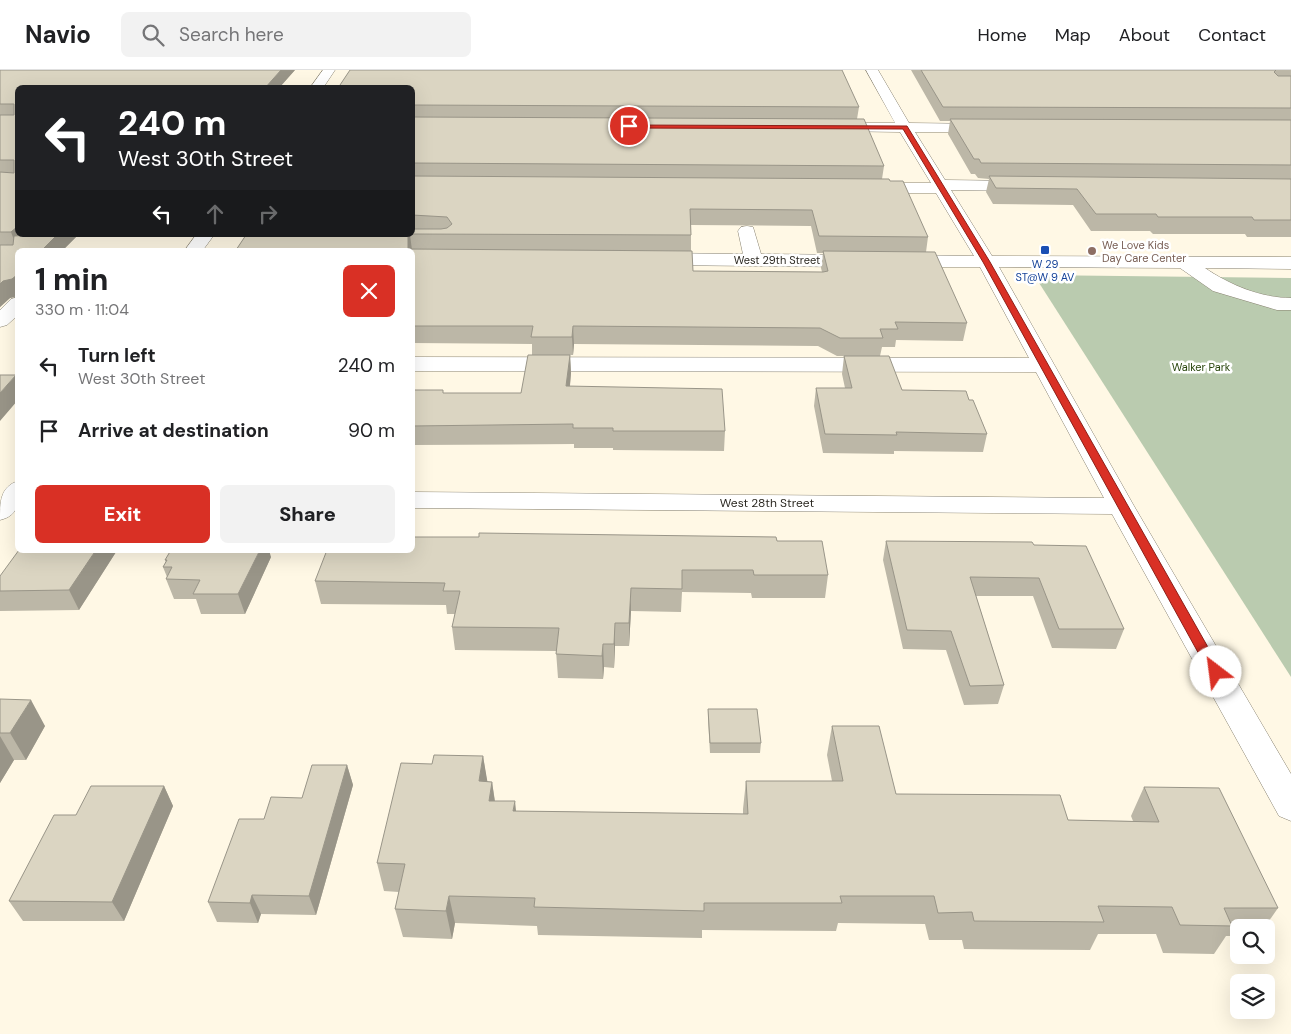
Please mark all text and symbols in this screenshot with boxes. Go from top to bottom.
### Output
search box [121,12,471,57]
text: Navio [25,19,91,50]
icon: search [139,21,167,49]
text: Search here [179,22,284,47]
text: Home [977,23,1027,47]
text: Map [1055,23,1091,47]
text: About [1119,23,1170,47]
text: Contact [1198,23,1266,47]
text: 240 m [118,100,227,146]
icon: left [35,105,100,170]
pin [608,105,650,147]
icon: arrive [615,112,643,140]
text: West 30th Street [118,144,293,173]
icon: left [148,200,176,228]
icon: ahead [201,200,229,228]
icon: right [254,200,282,228]
place label: We Love Kids Day Care Center [1102,238,1186,265]
marker: W 29 ST@W 9 AV [1039,244,1051,256]
marker: We Love Kids Day Care Center [1086,245,1098,257]
street label: West 29th Street [734,253,820,267]
place label: W 29 ST@W 9 AV [1016,257,1075,284]
text: 1 min [35,260,108,299]
button: close [343,265,395,317]
text: 330 m · 11:04 [35,299,129,320]
text: Turn left [78,343,156,368]
icon: left [35,352,63,380]
text: 240 m [338,353,395,378]
park label: Walker Park [1172,360,1231,374]
text: West 30th Street [78,368,205,389]
icon: arrive [35,417,63,445]
text: Arrive at destination [78,418,269,443]
text: 90 m [348,418,395,443]
button: Exit [35,485,210,543]
button: Share [220,485,395,543]
street label: West 28th Street [720,495,814,511]
position arrow [1189,645,1241,697]
map controls [1230,919,1275,1019]
button: search [1230,919,1275,964]
button: layers [1230,974,1275,1019]

